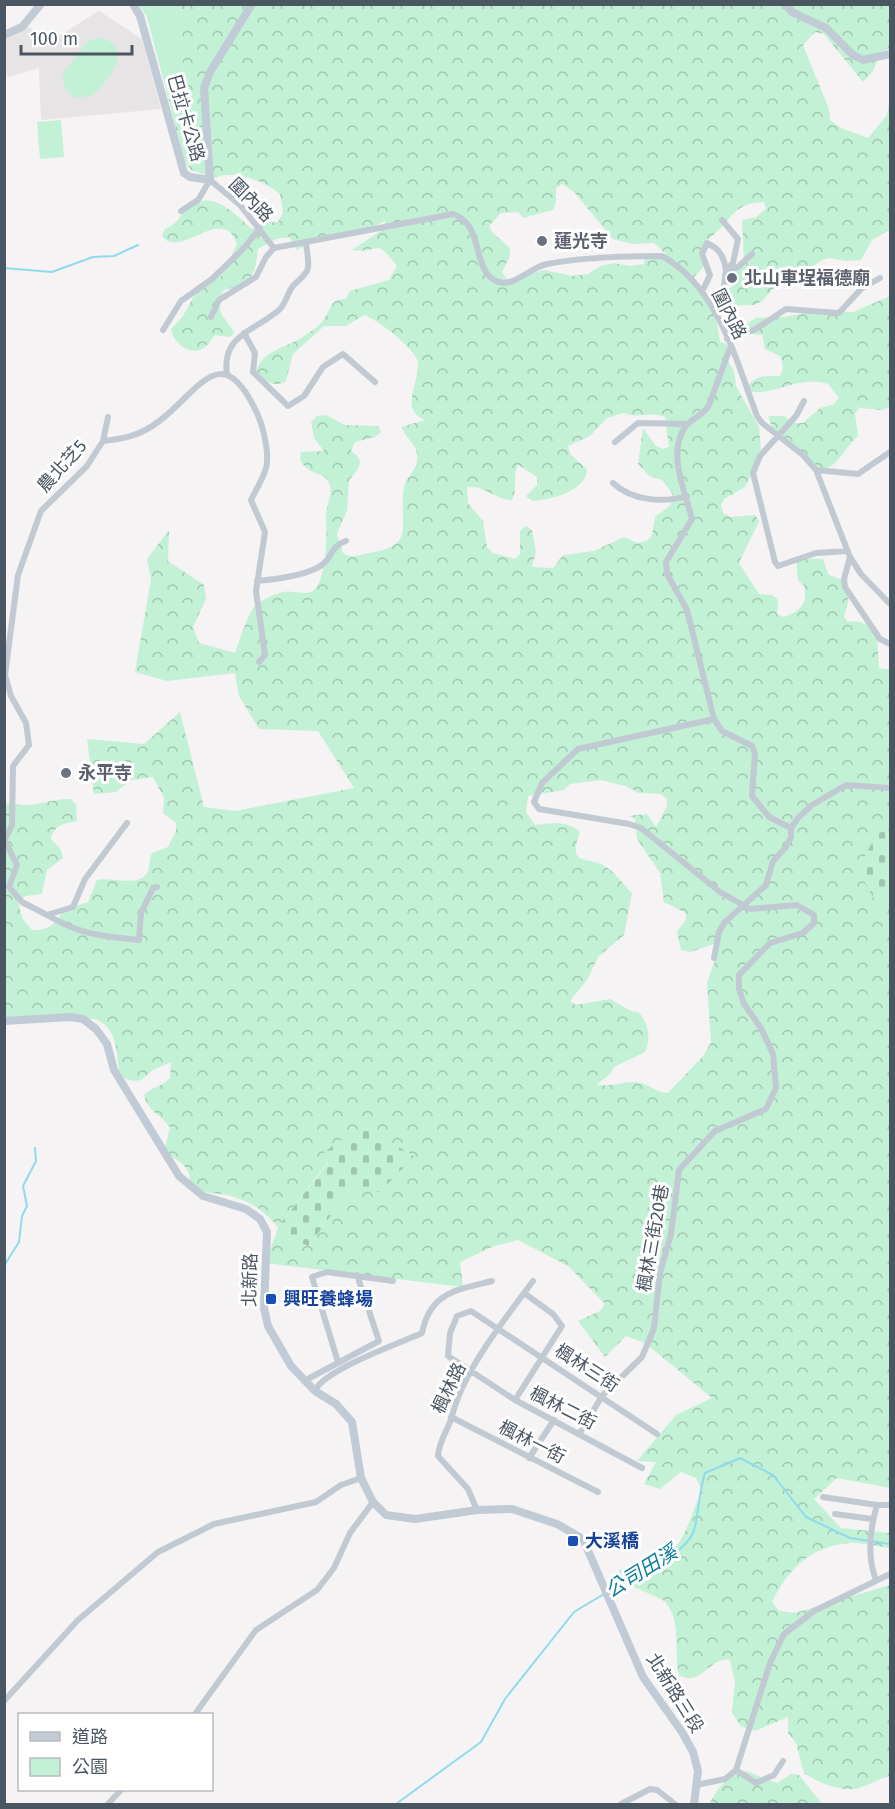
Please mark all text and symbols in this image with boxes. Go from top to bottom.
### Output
scale bar [21,18,132,56]
text: 100 m [30,28,78,50]
street label: 巴拉卡公路 [163,72,209,164]
street label: 圍內路 [224,173,278,227]
place label: 蓮光寺 [554,230,608,252]
marker: 蓮光寺 [535,234,549,248]
place label: 北山車埕福德廟 [744,267,870,289]
marker: 北山車埕福德廟 [725,271,739,285]
street label: 圍內路 [707,285,751,343]
street label: 農北芝5 [33,435,91,497]
place label: 永平寺 [78,762,132,784]
marker: 永平寺 [59,766,73,780]
street label: 楓林三街20巷 [633,1182,673,1294]
street label: 北新路 [239,1253,261,1307]
place label: 興旺養蜂場 [283,1288,373,1310]
marker: 興旺養蜂場 [264,1292,278,1306]
street label: 楓林三街 [551,1339,623,1397]
street label: 楓林路 [427,1359,471,1417]
street label: 楓林二街 [526,1382,600,1434]
street label: 楓林一街 [495,1416,569,1468]
place label: 大溪橋 [585,1530,639,1552]
marker: 大溪橋 [566,1534,580,1548]
water label: 公司田溪 [601,1538,684,1602]
street label: 北新路三段 [642,1649,708,1737]
legend [18,1713,213,1791]
text: 道路 [72,1726,108,1748]
text: 公園 [72,1756,108,1778]

